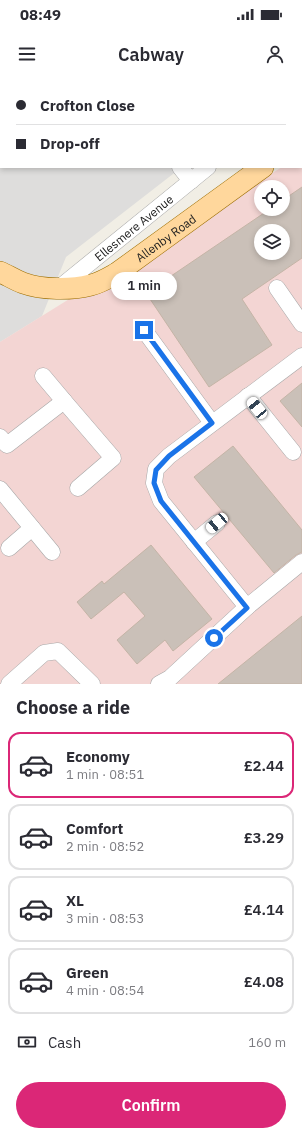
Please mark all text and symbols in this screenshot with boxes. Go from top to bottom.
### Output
text: 08:49 [20,5,61,24]
icon: menu [16,43,38,65]
text: Cabway [118,43,184,66]
icon: person [264,43,286,65]
text: Crofton Close [40,96,135,115]
text: Drop-off [40,134,100,153]
map controls [254,180,290,260]
button: locate [254,180,290,216]
street label: Ellesmere Avenue [91,191,176,264]
street label: Allenby Road [132,211,199,265]
button: layers [254,224,290,260]
callout: 1 min [111,272,177,300]
text: 1 min [127,277,161,294]
route end [135,321,153,339]
car [245,395,269,421]
car [204,511,230,535]
route start [205,629,223,647]
text: Choose a ride [16,696,130,719]
icon: car [18,747,54,783]
text: Economy [66,747,130,766]
text: £2.44 [244,756,284,775]
text: 1 min · 08:51 [66,766,144,783]
icon: car [18,819,54,855]
text: Comfort [66,819,123,838]
text: £3.29 [244,828,284,847]
text: 2 min · 08:52 [66,838,144,855]
icon: car [18,891,54,927]
text: XL [66,891,84,910]
text: £4.14 [244,900,284,919]
text: 3 min · 08:53 [66,910,144,927]
icon: car [18,963,54,999]
text: Green [66,963,109,982]
text: £4.08 [244,972,284,991]
text: 4 min · 08:54 [66,982,144,999]
icon: cash [16,1031,38,1053]
text: Cash [48,1033,81,1052]
text: 160 m [248,1034,286,1051]
button: Confirm [16,1082,286,1128]

